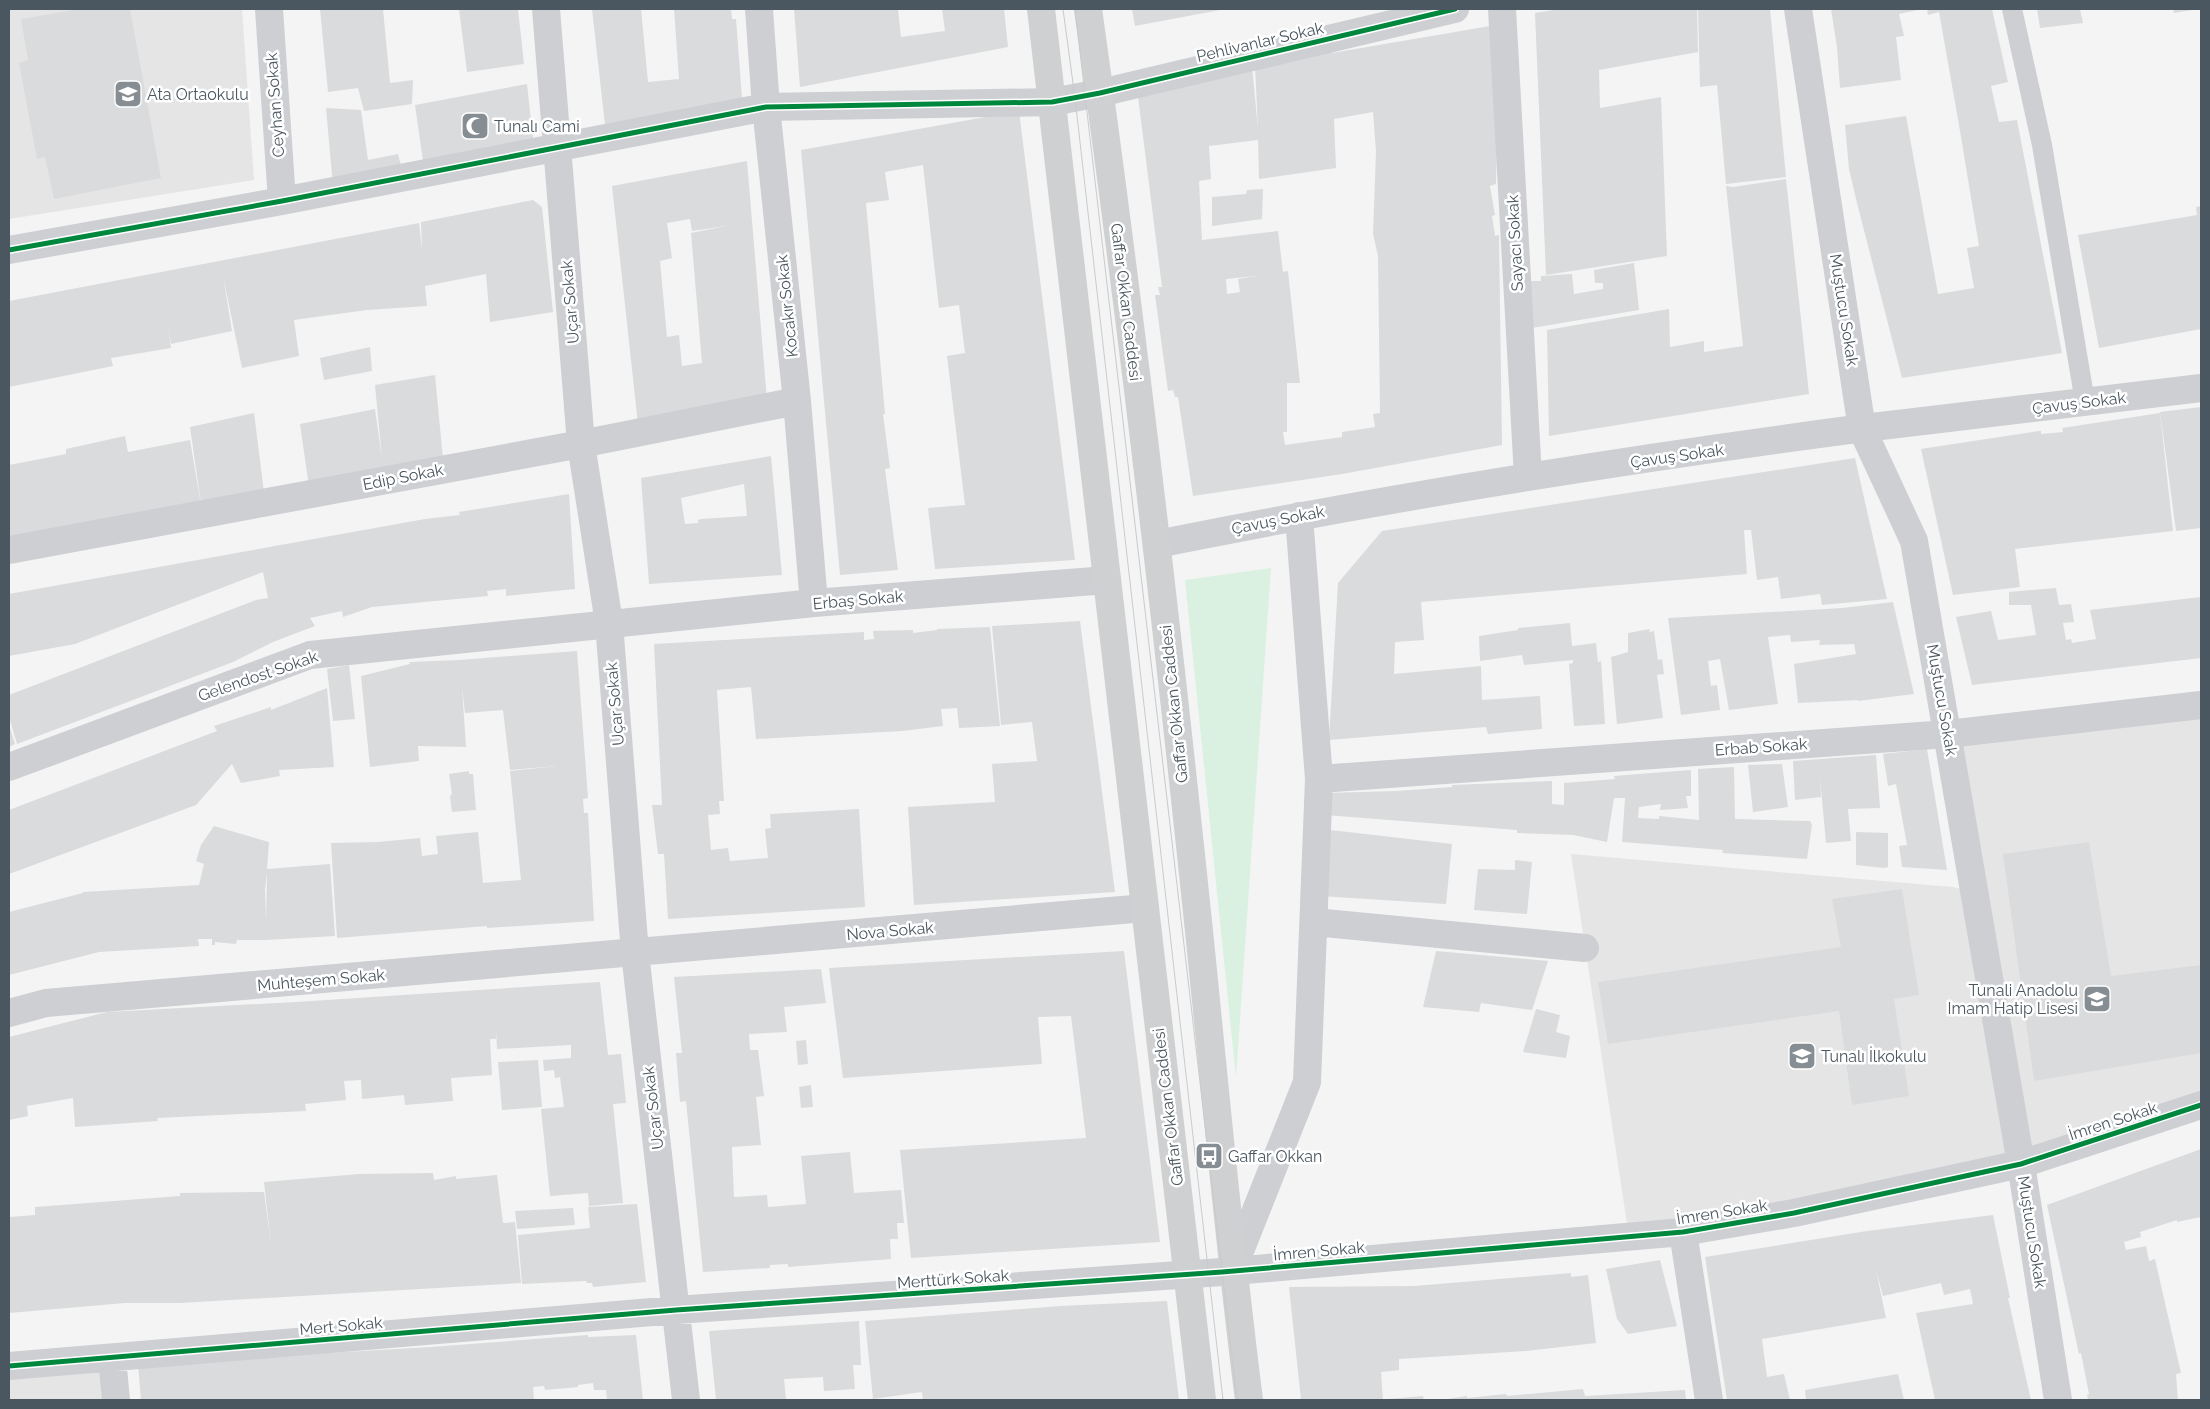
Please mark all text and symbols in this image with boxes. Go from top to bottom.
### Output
street label: Pehlivanlar Sokak [1195,18,1326,66]
street label: Ceyhan Sokak [262,51,288,158]
school or university icon: Ata Ortaokulu [113,79,143,109]
place label: Ata Ortaokulu [147,85,249,104]
mosque icon: Tunalı Cami [460,111,490,141]
place label: Tunalı Cami [494,117,580,136]
street label: Sayacı Sokak [1503,194,1527,292]
street label: Gaffar Okkan Caddesi [1107,222,1145,382]
street label: Kocakır Sokak [772,253,802,358]
street label: Muştucu Sokak [1826,253,1862,368]
street label: Uçar Sokak [557,259,583,344]
street label: Çavuş Sokak [2031,388,2127,418]
street label: Çavuş Sokak [1629,440,1725,472]
street label: Edip Sokak [361,460,445,494]
street label: Çavuş Sokak [1230,502,1327,538]
street label: Erbaş Sokak [812,587,904,613]
street label: Gaffar Okkan Caddesi [1156,624,1192,784]
street label: Muştucu Sokak [1923,643,1961,758]
street label: Gelendost Sokak [196,646,321,705]
street label: Uçar Sokak [602,661,628,746]
street label: Erbab Sokak [1714,734,1808,760]
street label: Nova Sokak [846,918,935,944]
street label: Muhteşem Sokak [256,965,386,995]
place label: Tunali Anadolu Imam Hatip Lisesi [1947,981,2078,1018]
school or university icon: Tunali Anadolu Imam Hatip Lisesi [2082,984,2112,1014]
street label: Gaffar Okkan Caddesi [1149,1027,1187,1187]
school or university icon: Tunalı İlkokulu [1787,1041,1817,1071]
place label: Tunalı İlkokulu [1821,1046,1927,1066]
street label: Uçar Sokak [638,1065,668,1151]
street label: İmren Sokak [2066,1097,2160,1144]
bus stop icon: Gaffar Okkan [1194,1141,1224,1171]
place label: Gaffar Okkan [1228,1147,1322,1166]
street label: Muştucu Sokak [2014,1175,2050,1290]
street label: İmren Sokak [1675,1194,1769,1229]
street label: İmren Sokak [1272,1236,1366,1264]
street label: Merttürk Sokak [896,1266,1010,1292]
street label: Mert Sokak [299,1313,384,1339]

